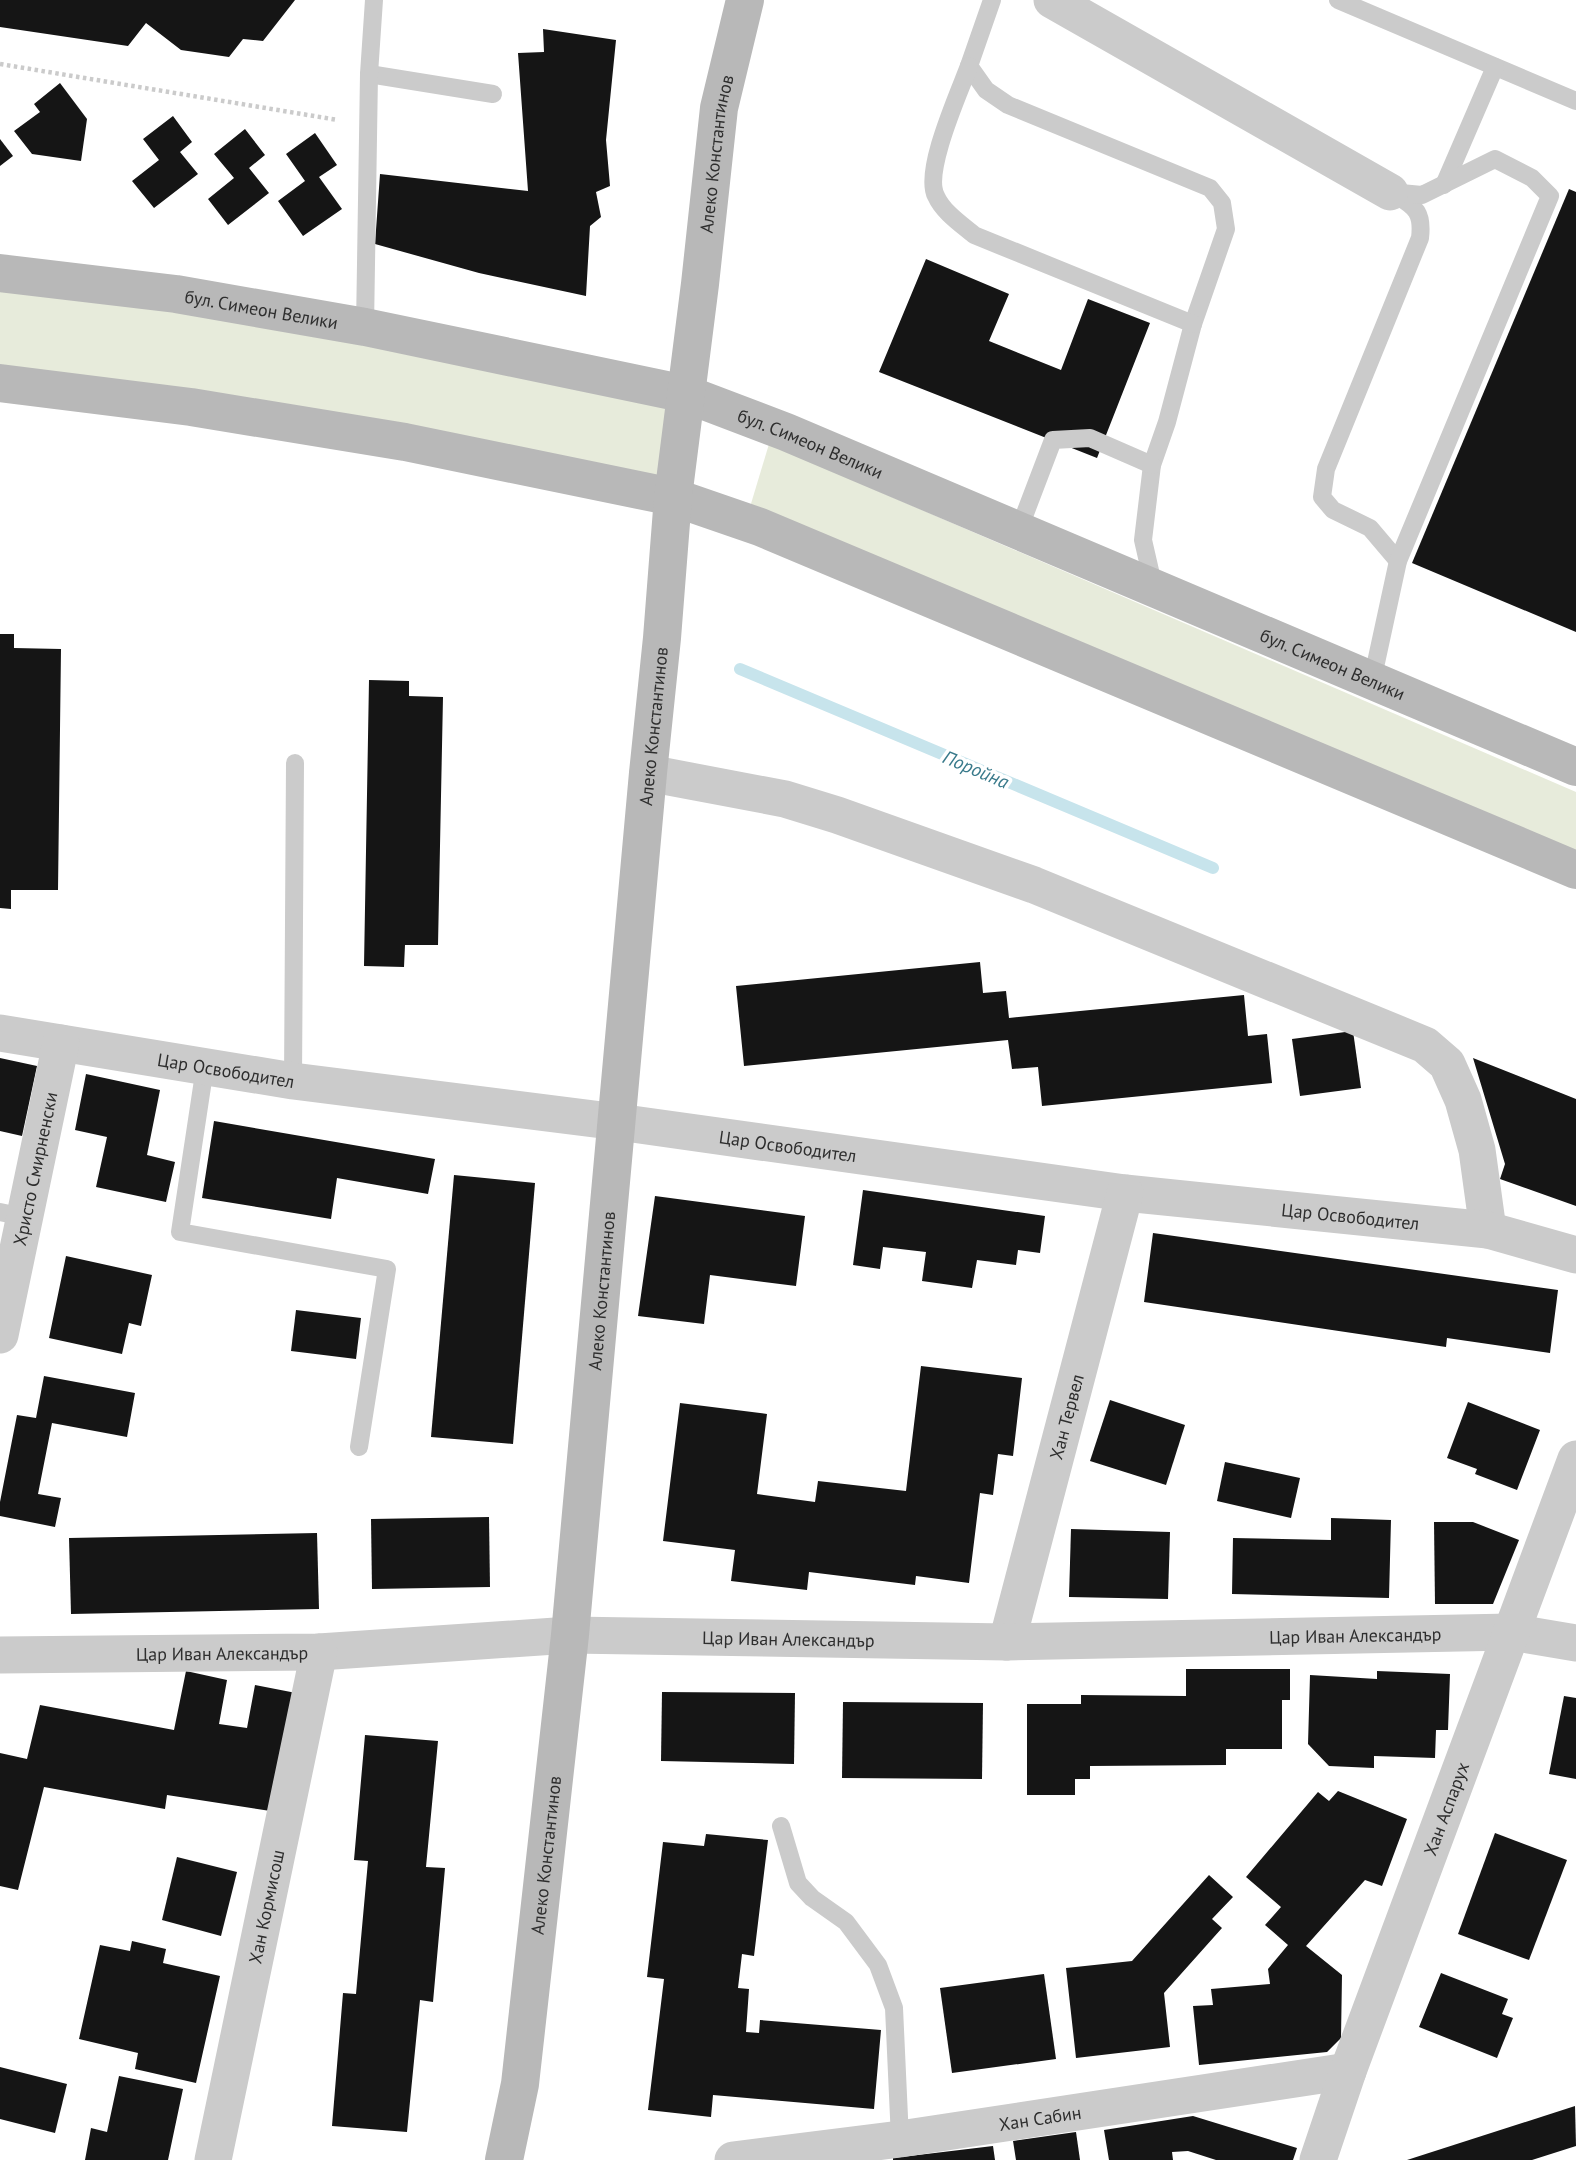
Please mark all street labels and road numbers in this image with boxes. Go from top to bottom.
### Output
street label: Алеко Константинов [694,72,738,234]
street label: бул. Симеон Велики [183,284,340,334]
street label: бул. Симеон Велики [735,403,887,483]
street label: бул. Симеон Велики [1257,623,1409,705]
street label: Алеко Константинов [634,646,673,807]
street label: Цар Освободител [156,1047,296,1093]
street label: Христо Смирненски [7,1090,62,1248]
street label: Цар Освободител [718,1125,858,1167]
street label: Цар Освободител [1280,1198,1420,1234]
street label: Алеко Константинов [582,1210,620,1371]
street label: Хан Тервел [1044,1371,1088,1462]
street label: Цар Иван Александър [1269,1622,1442,1648]
street label: Цар Иван Александър [702,1626,875,1651]
street label: Цар Иван Александър [136,1641,308,1665]
street label: Хан Аспарух [1418,1759,1474,1859]
street label: Алеко Константинов [525,1774,566,1936]
street label: Хан Кормисош [243,1847,289,1966]
street label: Хан Сабин [997,2100,1083,2135]

